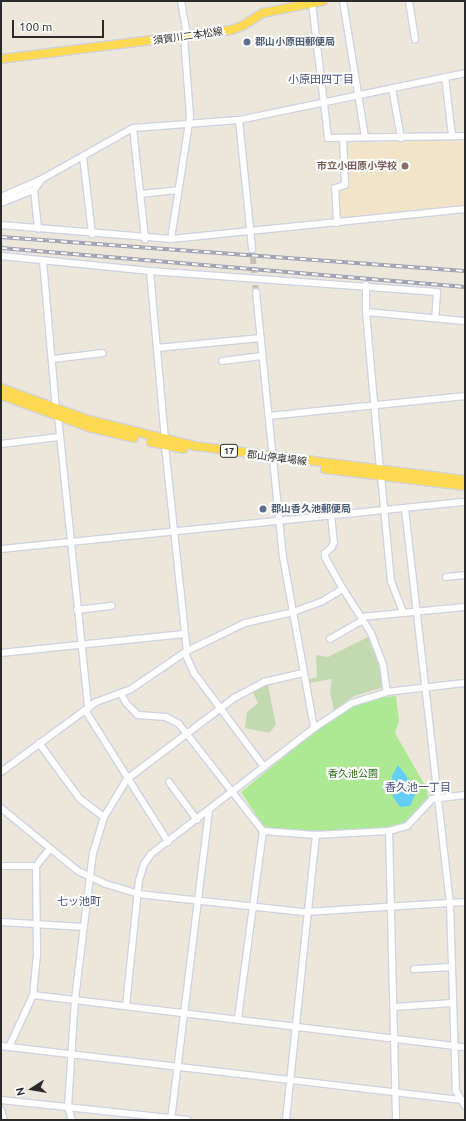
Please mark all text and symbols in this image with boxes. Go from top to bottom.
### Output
scale bar [14,12,106,38]
text: 100 m [19,20,52,33]
street label: 須賀川二本松線 [153,25,223,47]
place label: 郡山小原田郵便局 [255,36,335,48]
marker: 郡山小原田郵便局 [242,37,252,47]
district label: 小原田四丁目 [288,72,354,86]
place label: 市立小田原小学校 [317,160,397,172]
marker: 市立小田原小学校 [400,161,410,171]
road number: 17 [219,444,239,458]
street label: 郡山停車場線 [246,448,308,468]
place label: 郡山香久池郵便局 [271,503,351,515]
marker: 郡山香久池郵便局 [258,504,268,514]
park label: 香久池公園 [328,768,378,780]
district label: 香久池一丁目 [385,780,451,794]
district label: 七ッ池町 [57,894,101,908]
north arrow [12,1069,52,1109]
text: N [14,1086,27,1097]

